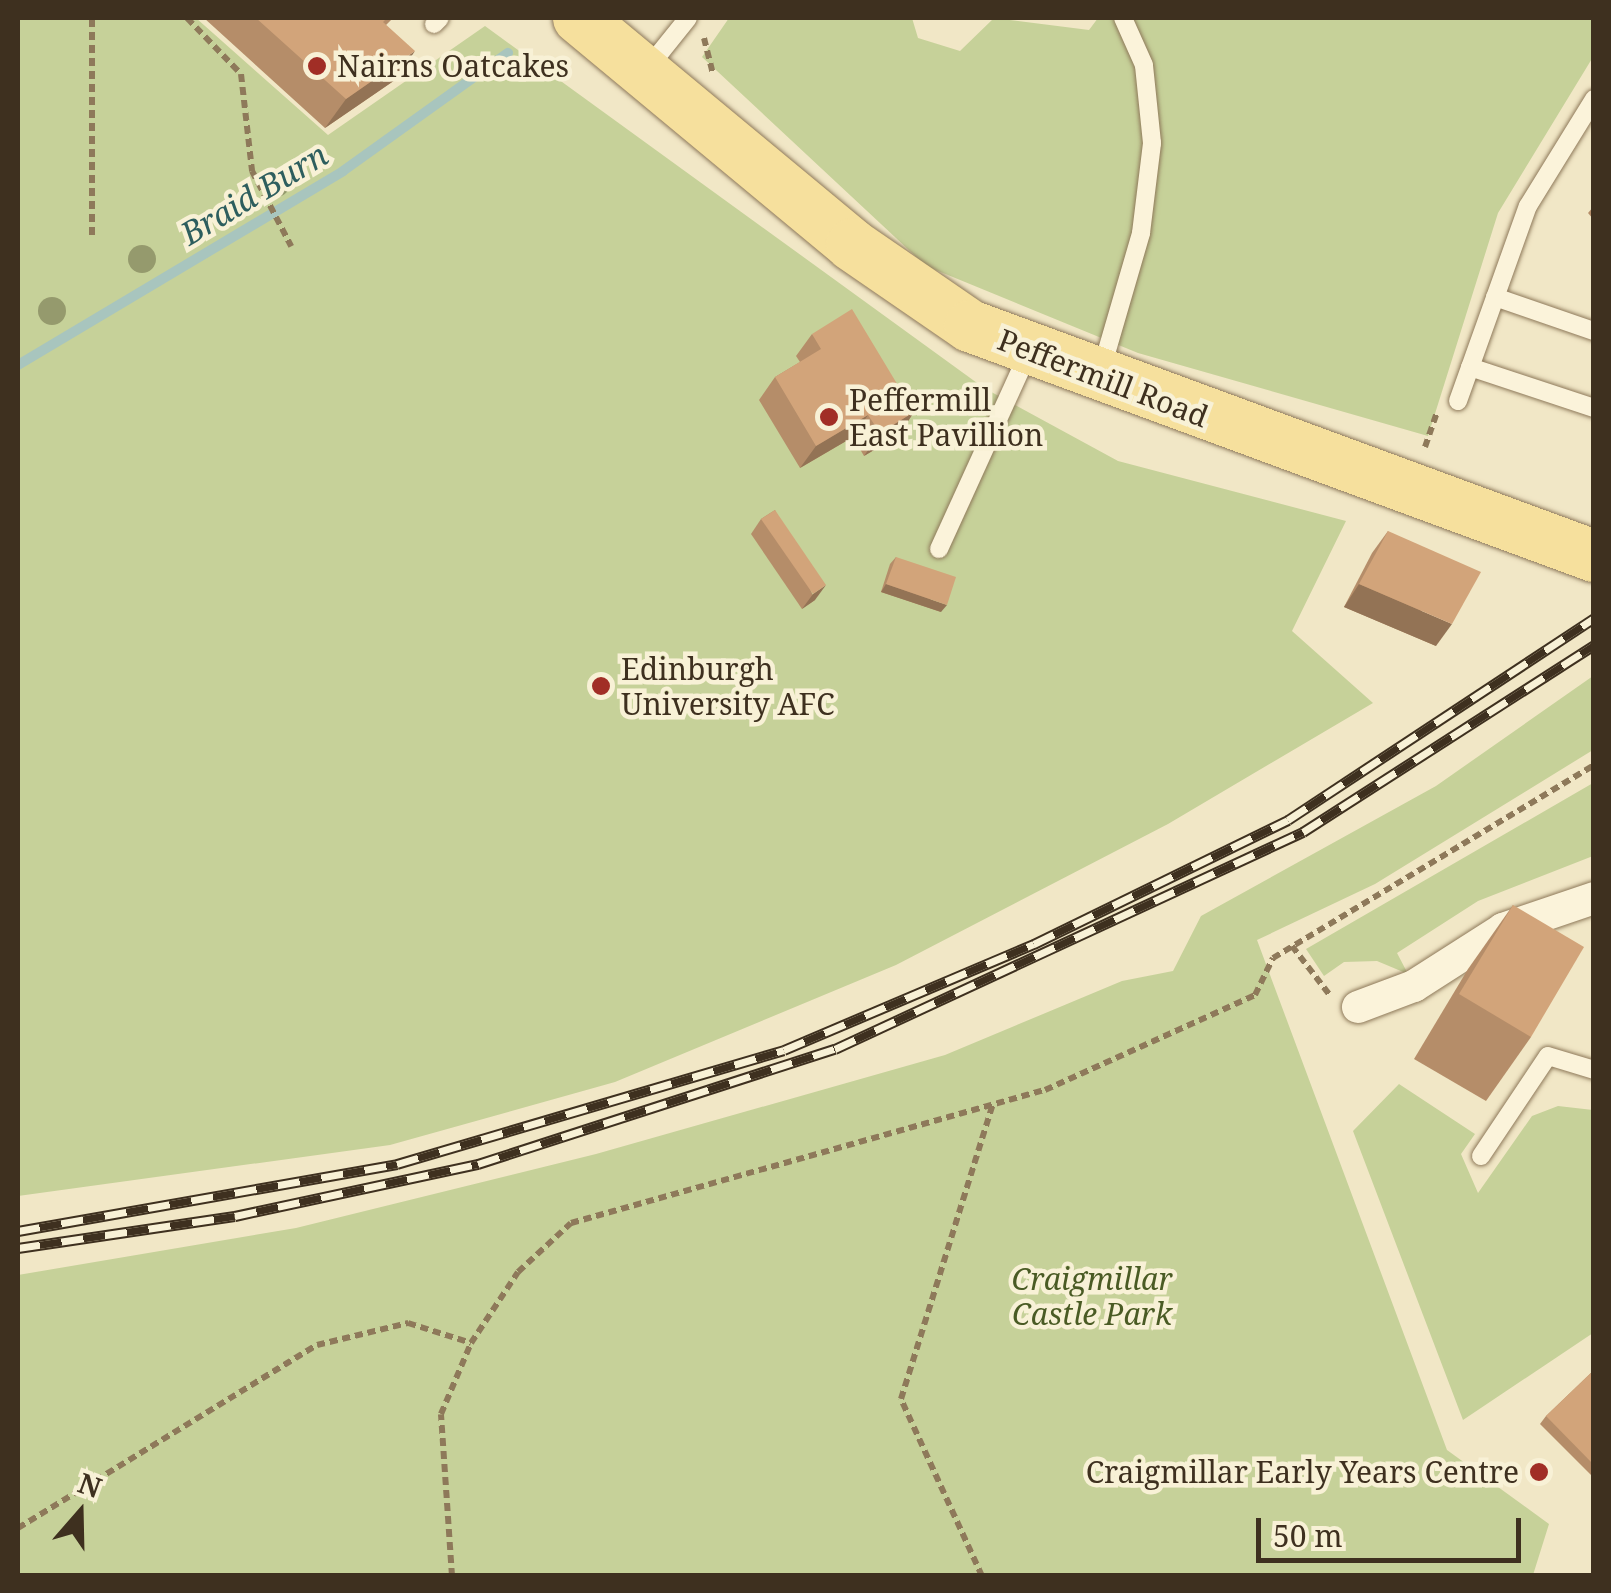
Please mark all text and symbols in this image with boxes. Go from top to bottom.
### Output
place label: Nairns Oatcakes [337,48,569,84]
marker: Nairns Oatcakes [306,55,328,77]
water label: Braid Burn [174,135,334,253]
street label: Peffermill Road [993,321,1213,435]
place label: Peffermill East Pavillion [849,382,1043,452]
marker: Peffermill East Pavillion [818,406,840,428]
place label: Edinburgh University AFC [621,651,835,722]
marker: Edinburgh University AFC [590,675,612,697]
park label: Craigmillar Castle Park [1011,1261,1173,1332]
place label: Craigmillar Early Years Centre [1086,1454,1519,1490]
marker: Craigmillar Early Years Centre [1528,1461,1550,1483]
north arrow [30,1463,130,1563]
text: N [73,1463,107,1506]
scale bar [1261,1498,1526,1560]
text: 50 m [1273,1515,1343,1556]

